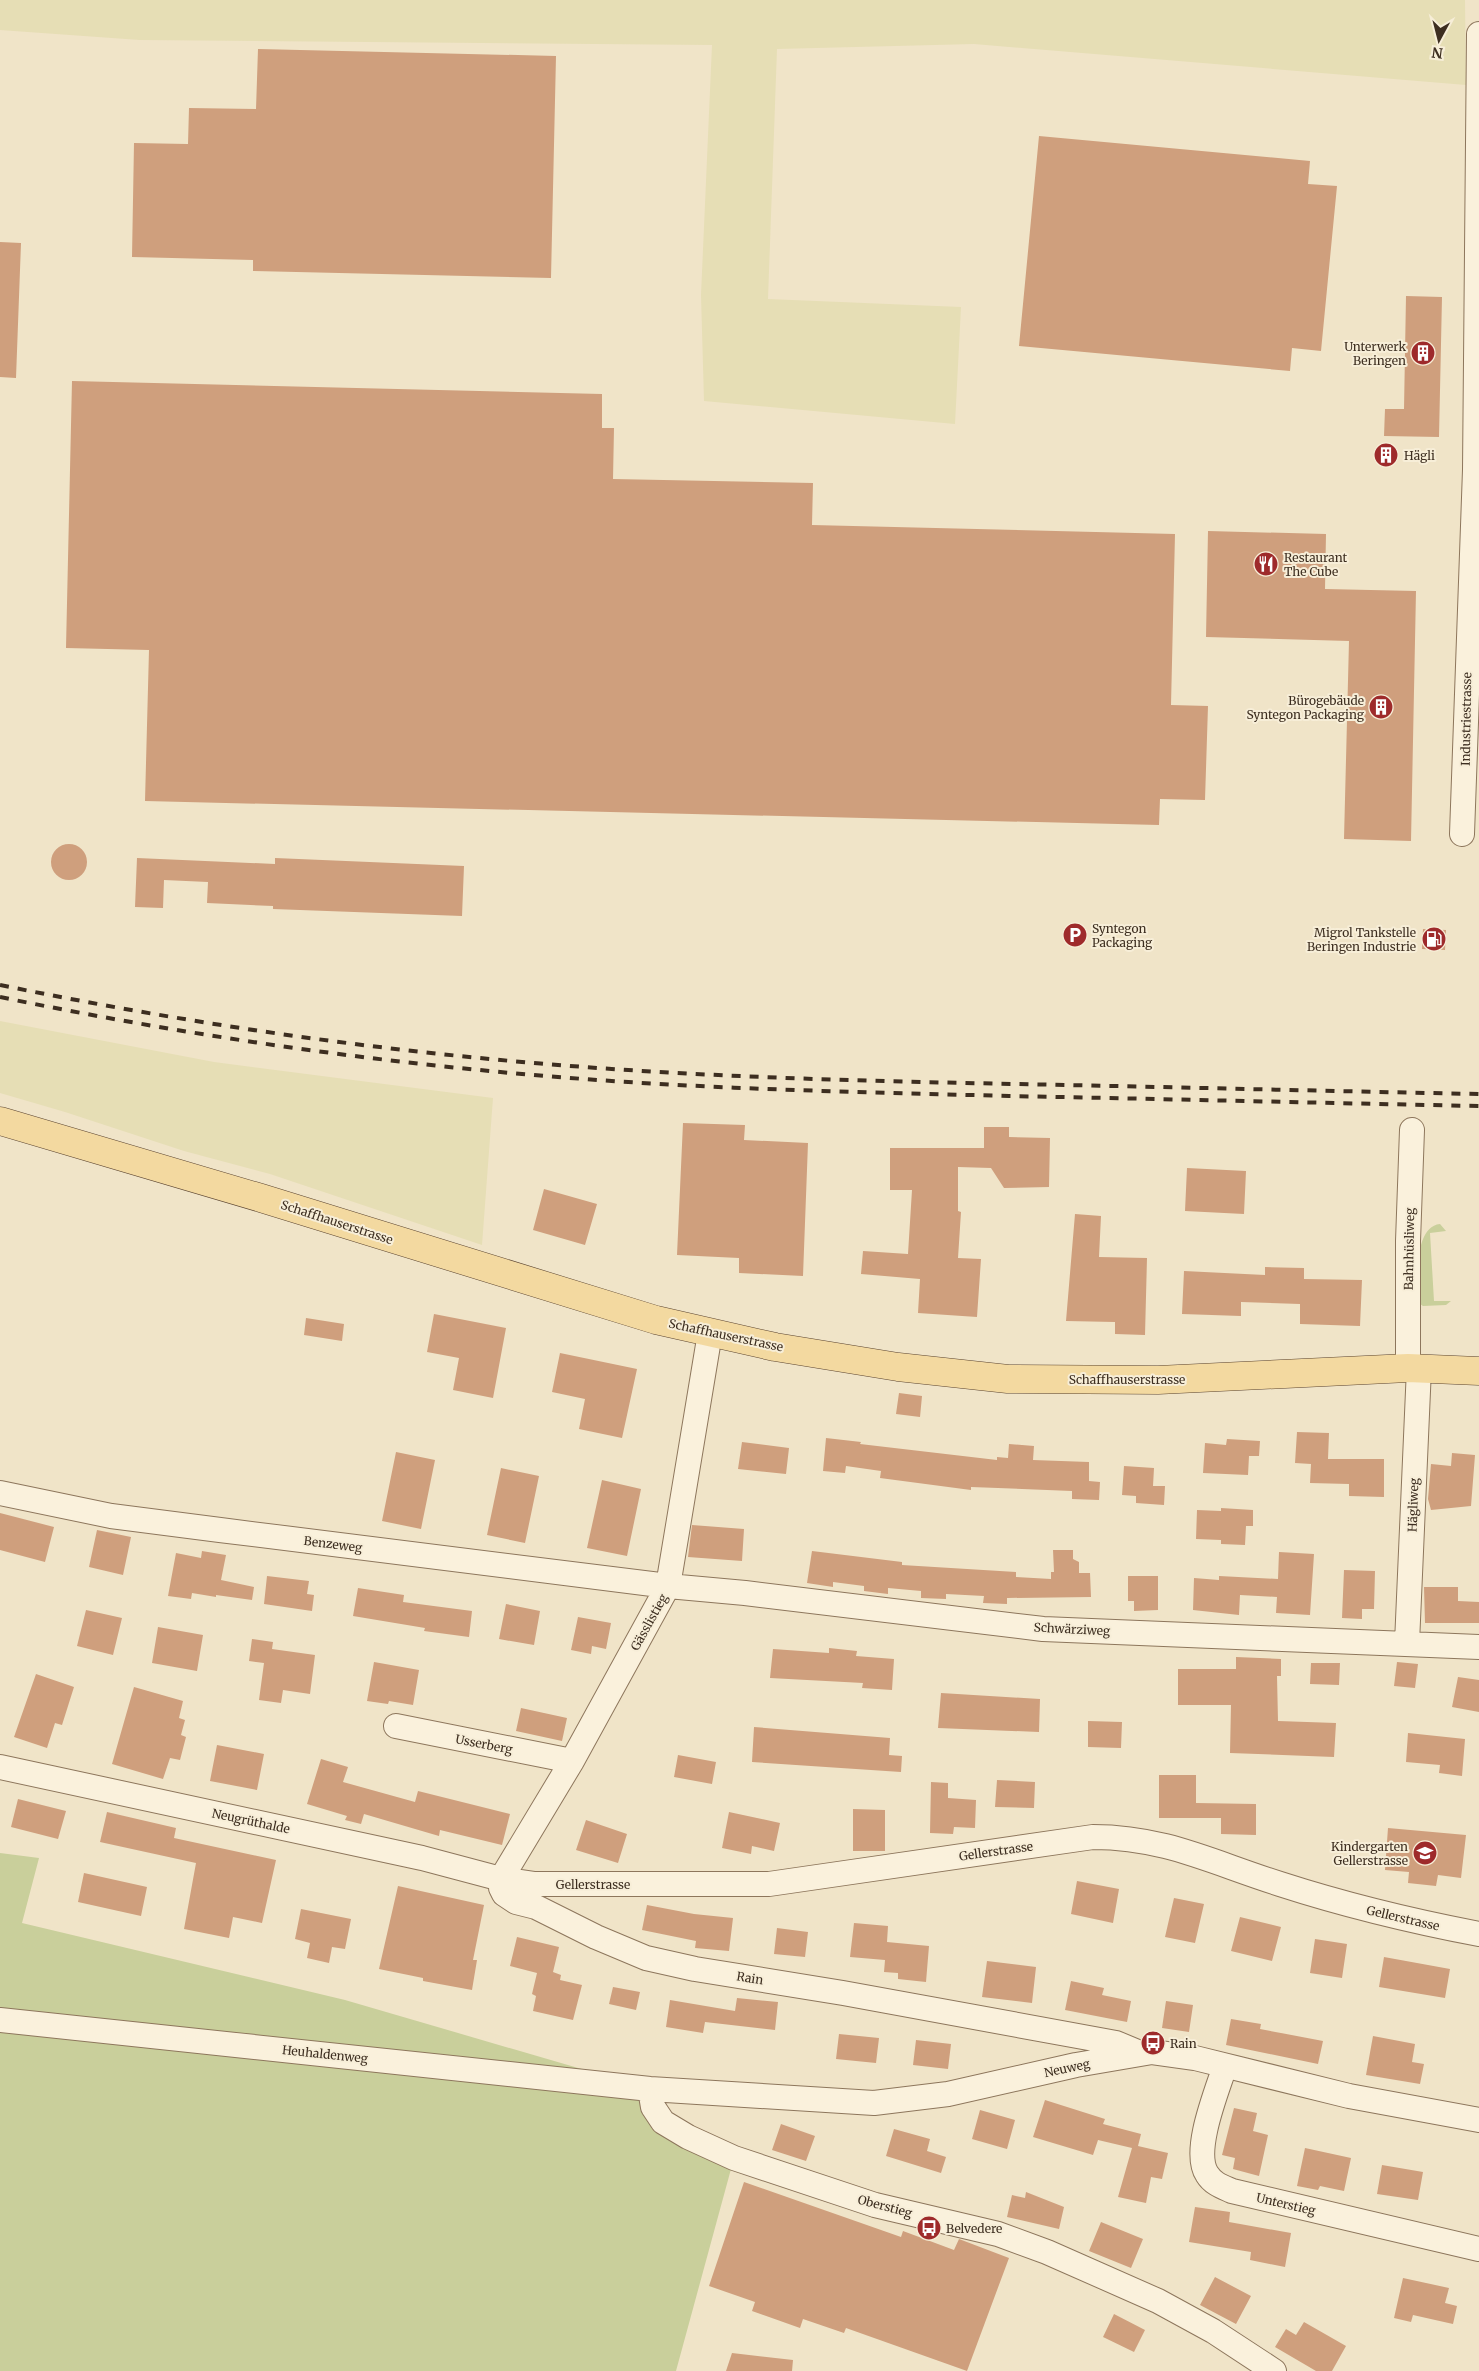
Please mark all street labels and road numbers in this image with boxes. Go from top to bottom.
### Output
street label: Industriestrasse [1458,672,1474,766]
street label: Schaffhauserstrasse [279,1197,395,1247]
street label: Bahnhüsliweg [1401,1207,1417,1290]
street label: Schaffhauserstrasse [667,1316,785,1354]
street label: Schaffhauserstrasse [1069,1372,1185,1387]
street label: Hägliweg [1405,1477,1421,1532]
street label: Benzeweg [303,1533,364,1555]
street label: Gässlistieg [627,1590,671,1653]
street label: Schwärziweg [1033,1620,1111,1639]
street label: Usserberg [454,1731,515,1757]
street label: Neugrüthalde [211,1805,291,1837]
street label: Gellerstrasse [958,1838,1034,1864]
street label: Gellerstrasse [556,1877,630,1892]
street label: Gellerstrasse [1365,1902,1441,1934]
street label: Rain [736,1969,764,1988]
street label: Heuhaldenweg [281,2042,369,2066]
street label: Neuweg [1043,2056,1092,2080]
street label: Unterstieg [1255,2190,1318,2218]
street label: Oberstieg [856,2192,915,2221]

